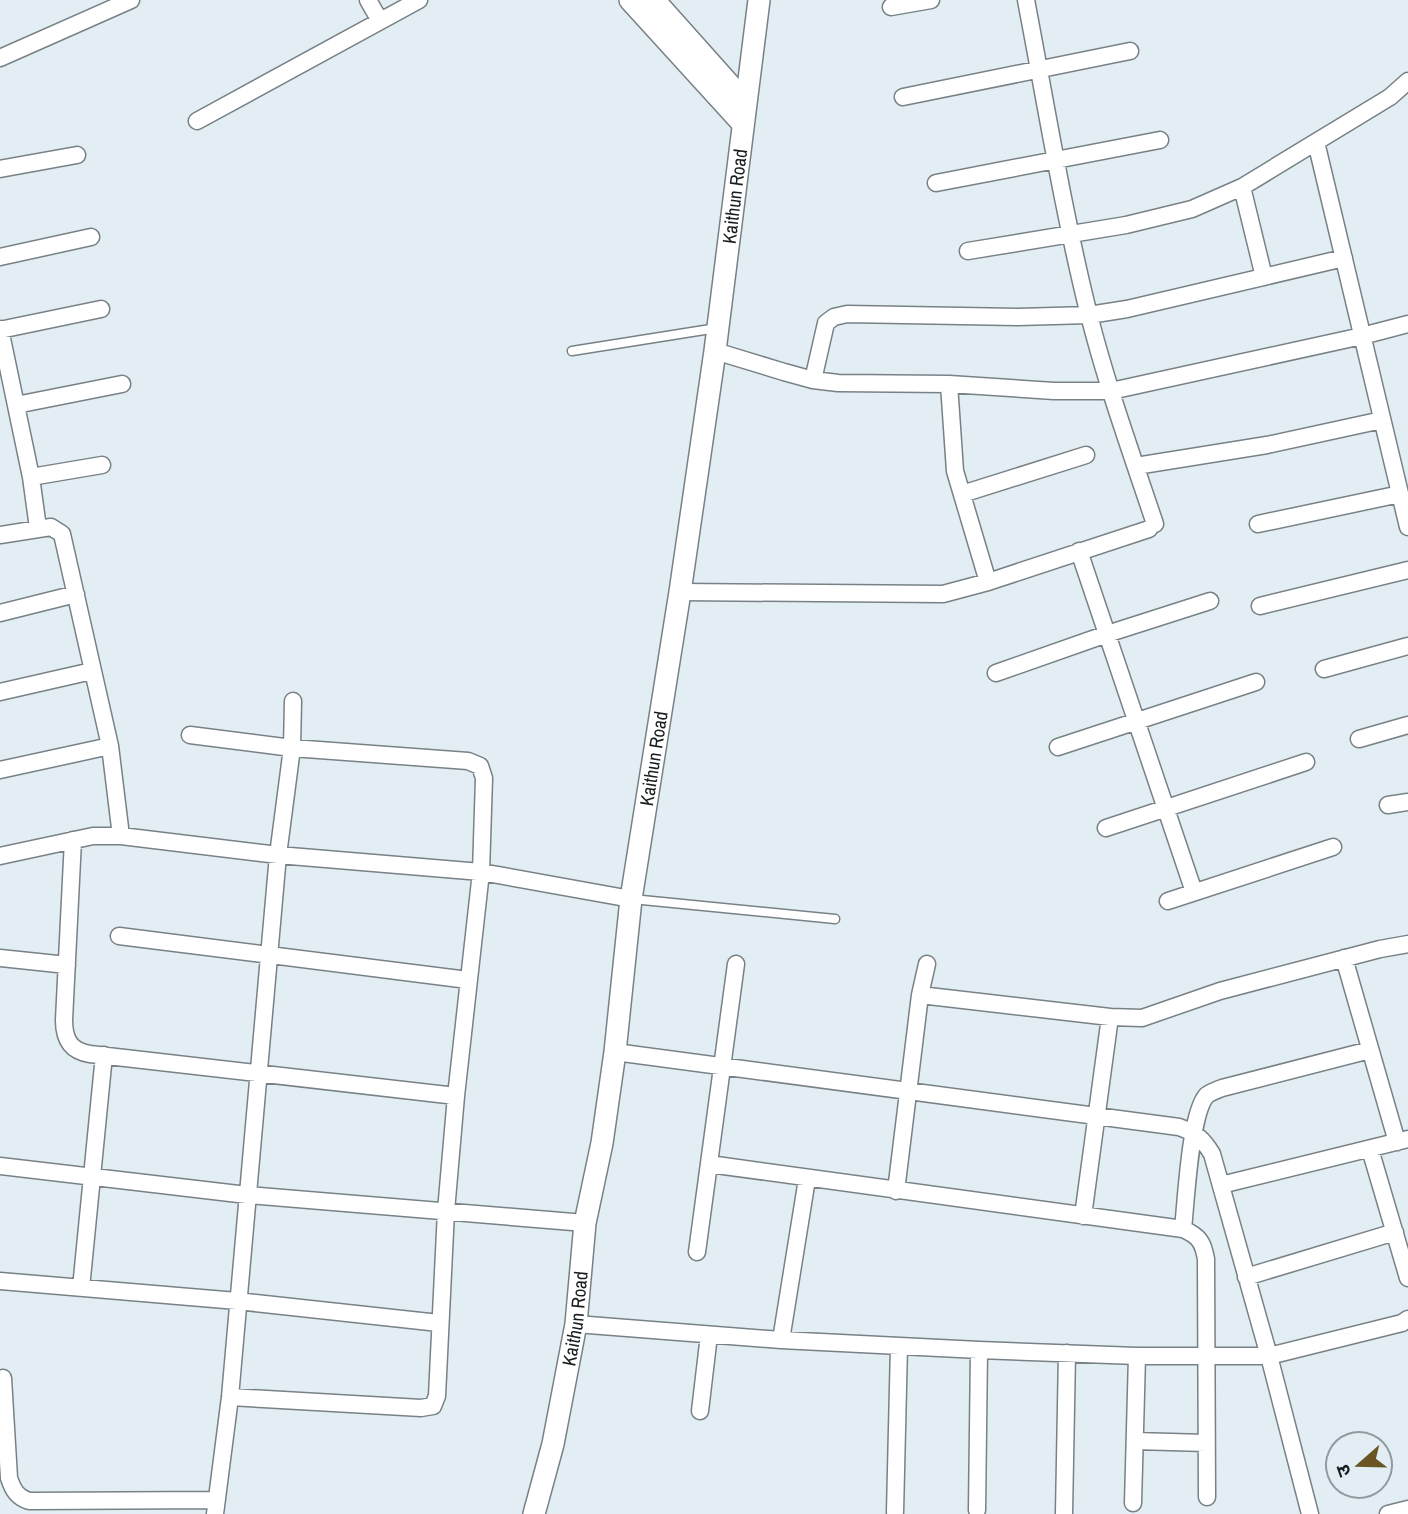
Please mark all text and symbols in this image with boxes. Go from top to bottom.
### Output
street label: Kaithun Road [716,147,753,245]
street label: Kaithun Road [633,709,674,808]
street label: Kaithun Road [555,1270,594,1368]
north arrow [1324,1430,1394,1500]
text: उ [1329,1460,1357,1480]

